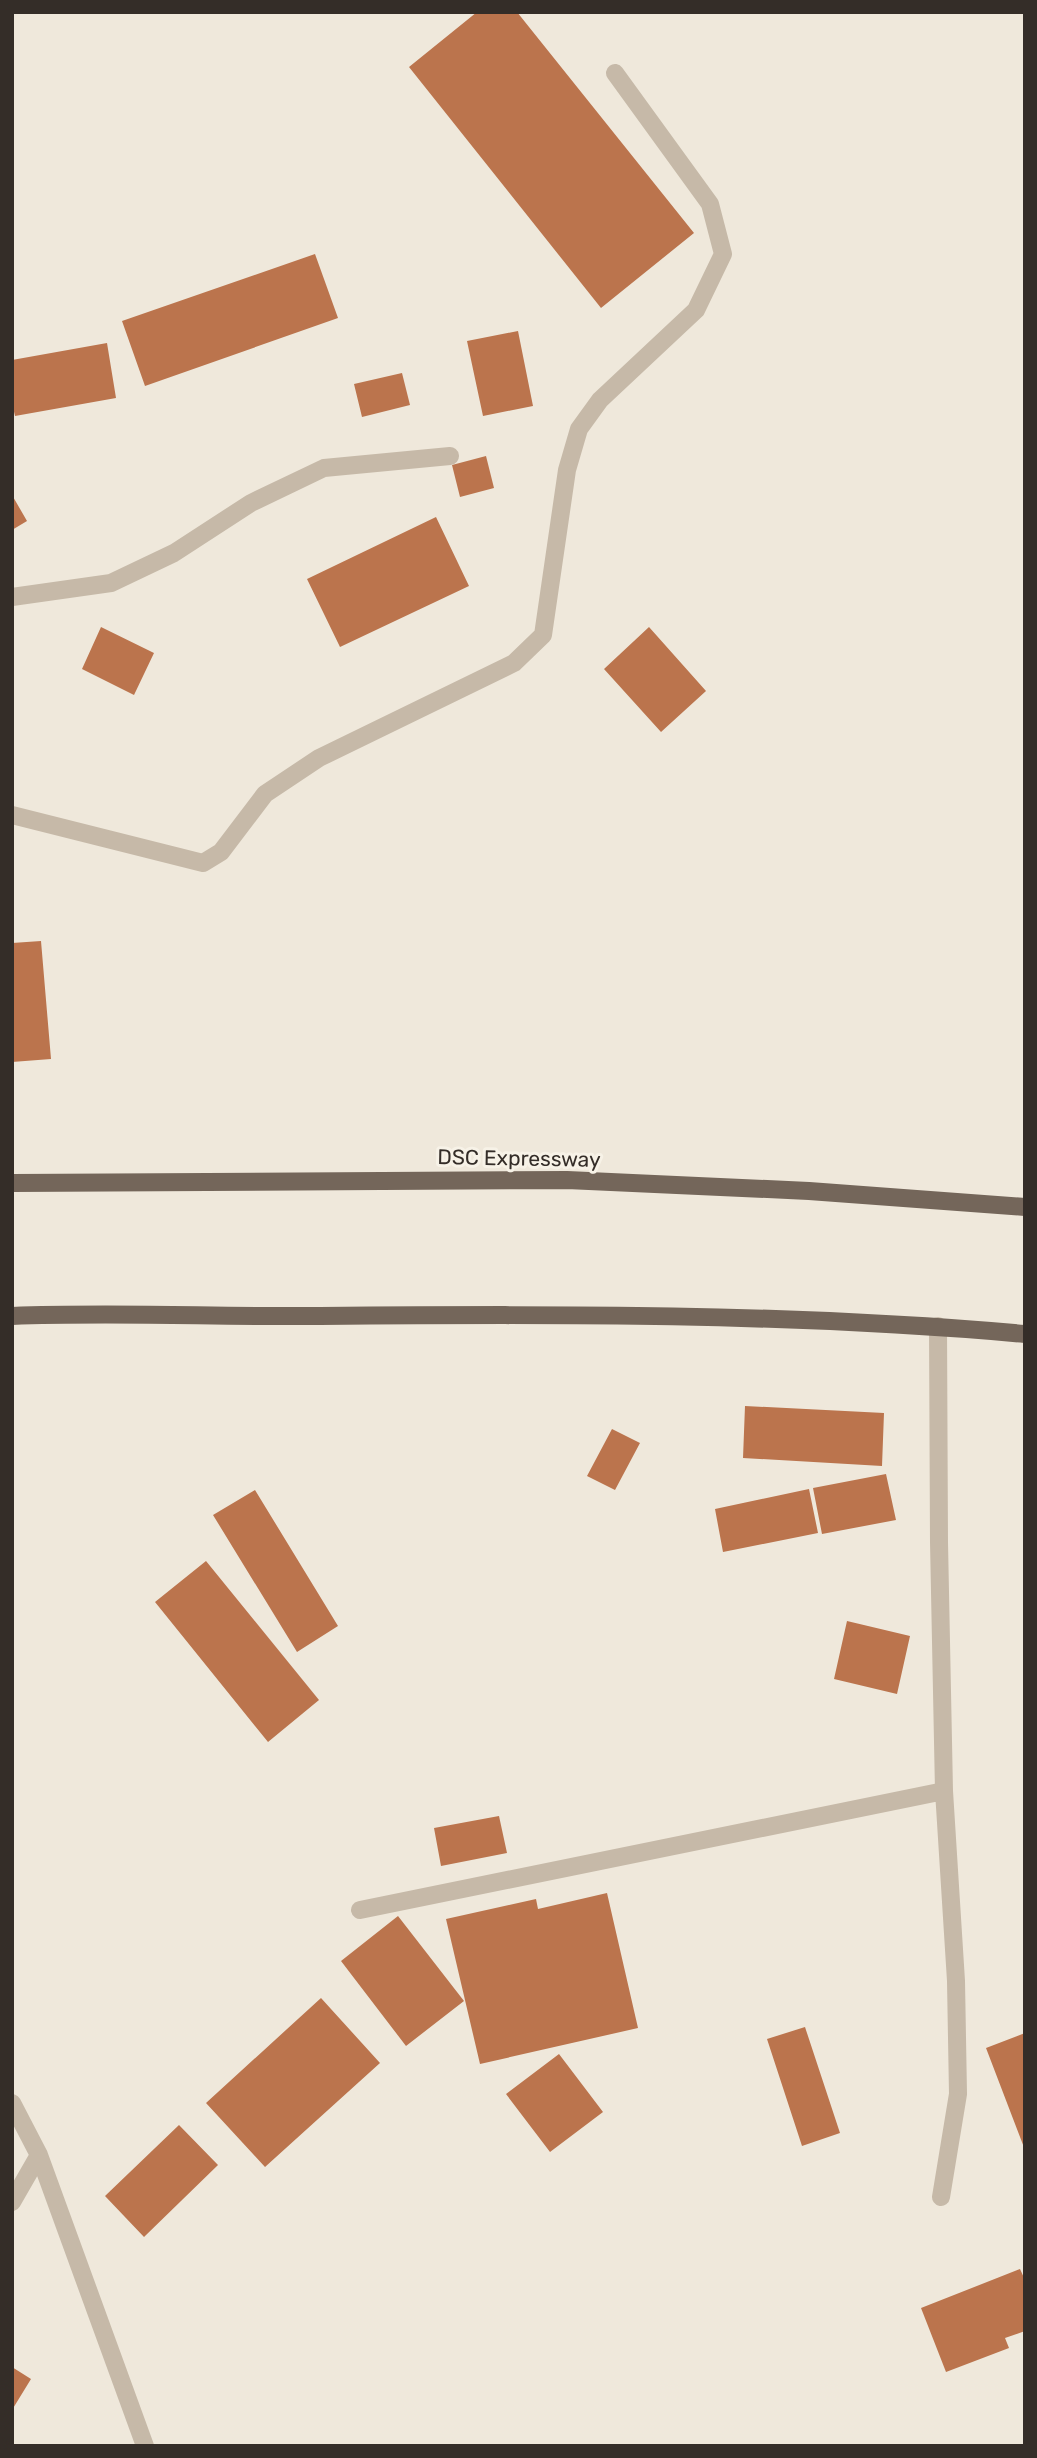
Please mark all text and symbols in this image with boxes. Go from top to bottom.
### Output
street label: DSC Expressway [437,1144,601,1172]

